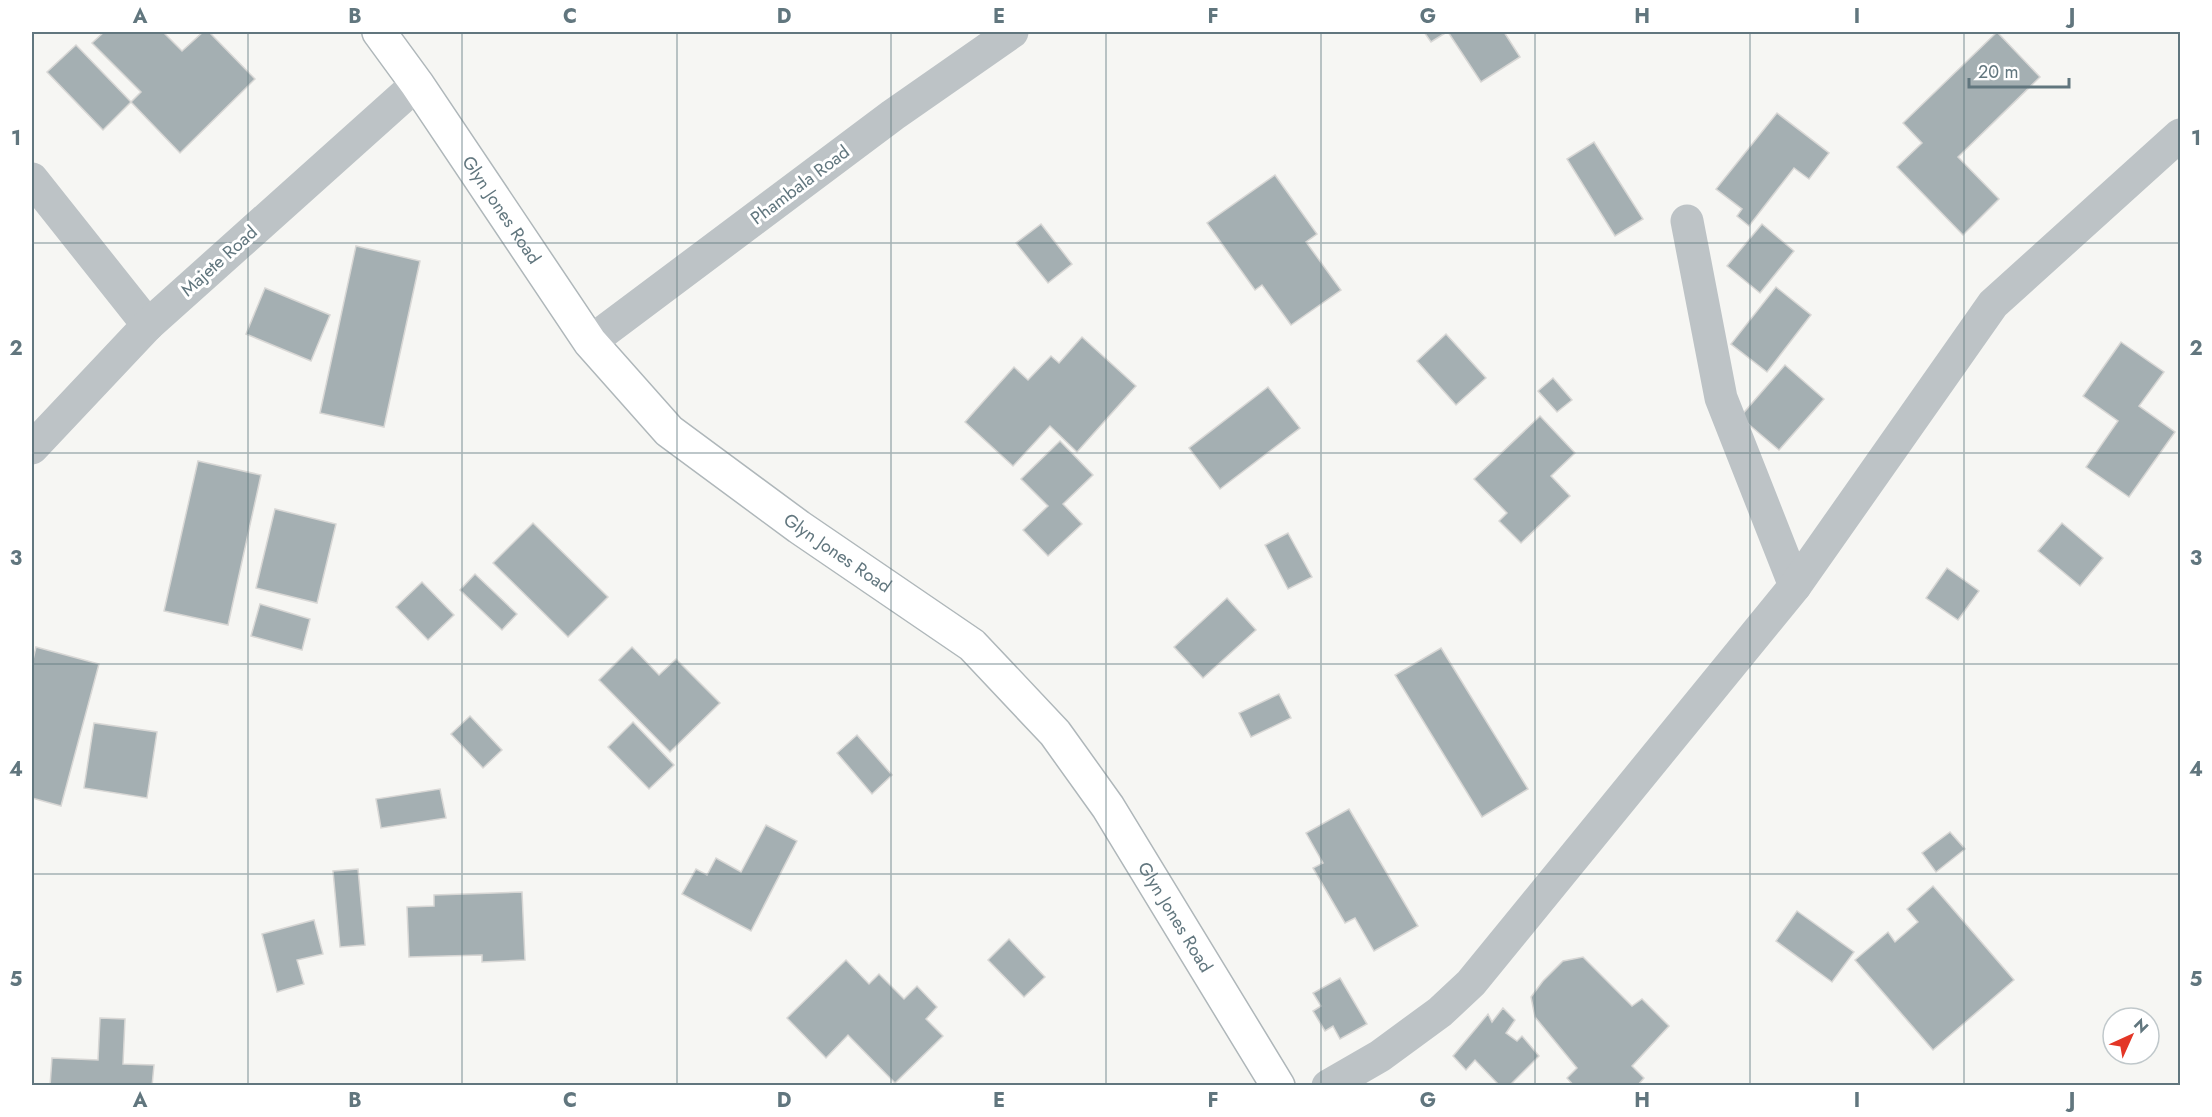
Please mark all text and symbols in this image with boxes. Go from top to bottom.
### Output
text: A [132,2,148,31]
text: B [348,2,362,31]
text: C [563,2,577,31]
text: D [777,2,791,31]
text: E [993,2,1005,31]
text: F [1207,2,1219,31]
text: G [1420,2,1436,31]
text: H [1634,2,1650,31]
text: I [1854,2,1860,31]
text: J [2065,2,2075,31]
scale bar [1969,51,2070,89]
text: 20 m [1978,59,2018,85]
text: 1 [11,124,21,153]
text: 1 [2191,124,2201,153]
street label: Phambala Road [745,139,855,231]
street label: Glyn Jones Road [456,151,547,269]
street label: Majete Road [175,220,263,302]
text: 2 [9,334,23,363]
text: 2 [2189,334,2203,363]
street label: Glyn Jones Road [778,507,896,599]
text: 3 [10,544,22,573]
text: 3 [2190,544,2202,573]
text: 4 [9,755,23,784]
text: 4 [2189,755,2203,784]
street label: Glyn Jones Road [1131,857,1219,977]
text: 5 [10,965,23,994]
text: 5 [2190,965,2203,994]
north arrow [2101,1006,2161,1066]
text: N [2129,1013,2154,1038]
text: A [132,1086,148,1115]
text: B [348,1086,362,1115]
text: C [563,1086,577,1115]
text: D [777,1086,791,1115]
text: E [993,1086,1005,1115]
text: F [1207,1086,1219,1115]
text: G [1420,1086,1436,1115]
text: H [1634,1086,1650,1115]
text: I [1854,1086,1860,1115]
text: J [2065,1086,2075,1115]

